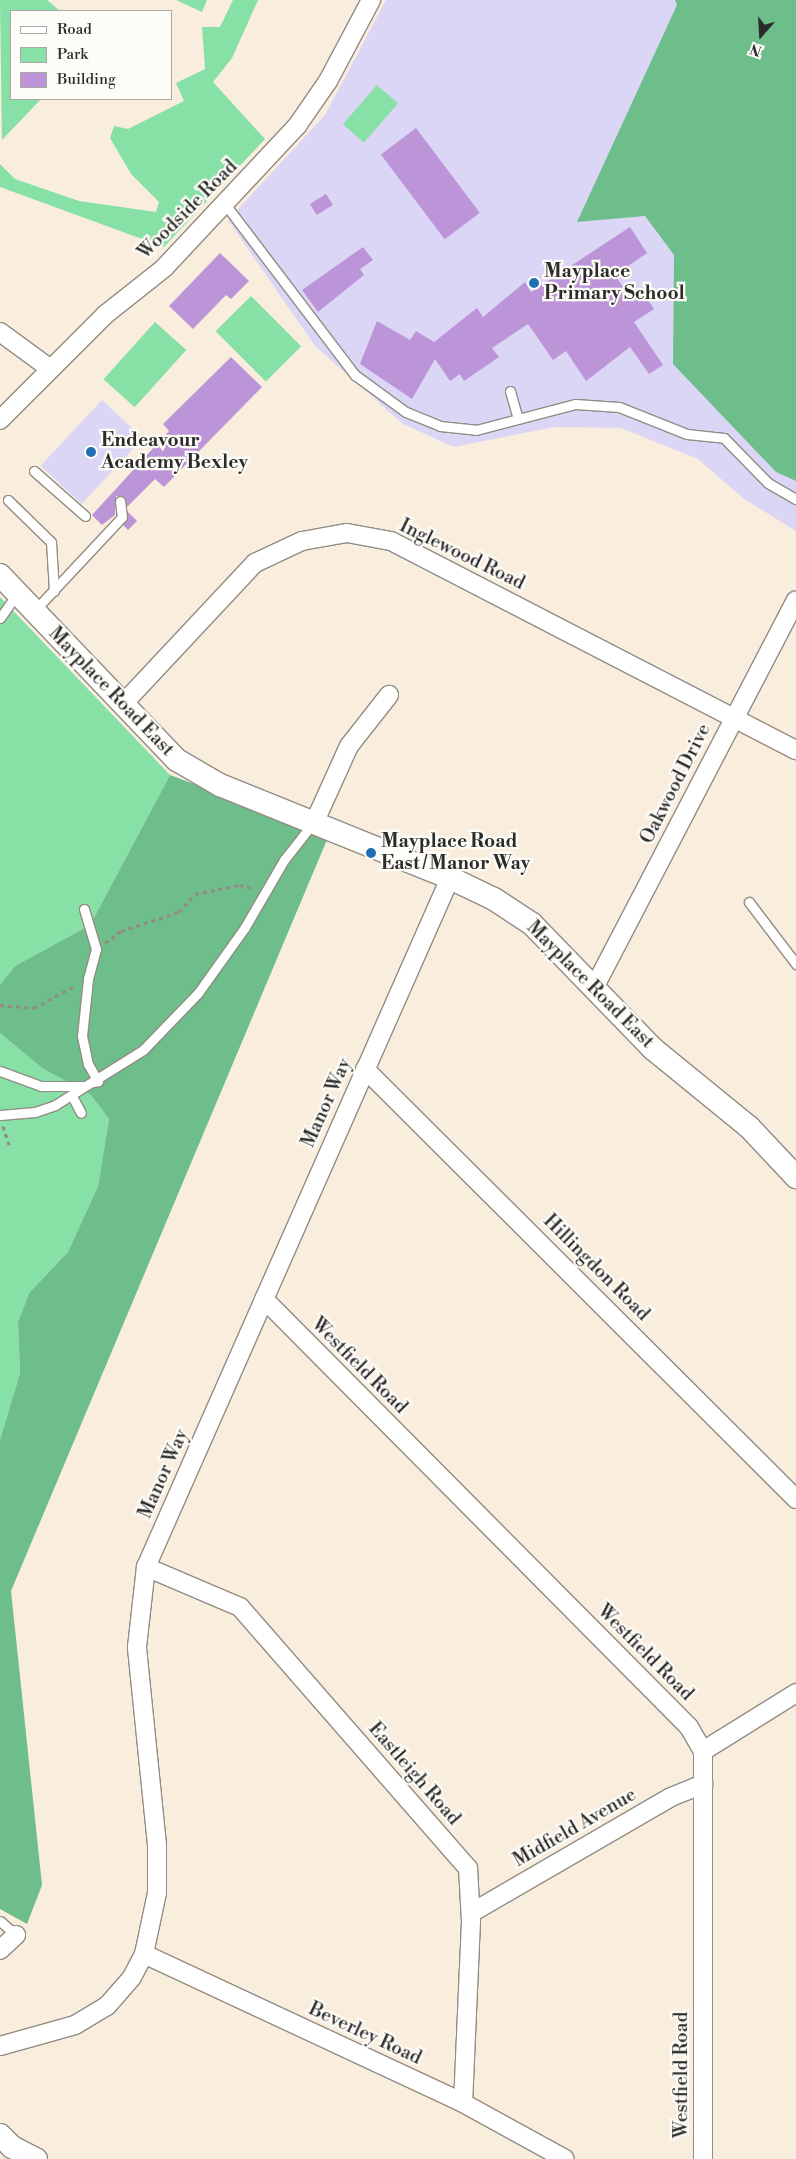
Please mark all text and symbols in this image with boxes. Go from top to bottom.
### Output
legend [10,10,172,100]
north arrow [736,10,786,60]
text: Road [57,20,92,39]
text: N [748,39,764,59]
text: Park [57,45,88,64]
text: Building [57,70,116,89]
street label: Woodside Road [134,156,242,264]
place label: Mayplace Primary School [544,261,685,305]
marker: Mayplace Primary School [528,277,540,289]
place label: Endeavour Academy Bexley [101,430,248,474]
marker: Endeavour Academy Bexley [85,446,97,458]
street label: Inglewood Road [396,515,528,595]
street label: Mayplace Road East [43,623,179,761]
street label: Oakwood Drive [636,720,716,848]
place label: Mayplace Road East / Manor Way [381,831,530,875]
marker: Mayplace Road East / Manor Way [365,847,377,859]
street label: Mayplace Road East [522,917,658,1053]
street label: Manor Way [297,1055,357,1151]
street label: Hillingdon Road [538,1210,654,1326]
street label: Westfield Road [306,1313,412,1419]
street label: Manor Way [134,1426,194,1522]
street label: Westfield Road [592,1600,698,1706]
street label: Eastleigh Road [363,1718,465,1830]
street label: Midfield Avenue [510,1784,640,1872]
street label: Beverley Road [305,1998,425,2070]
street label: Westfield Road [671,2012,693,2138]

